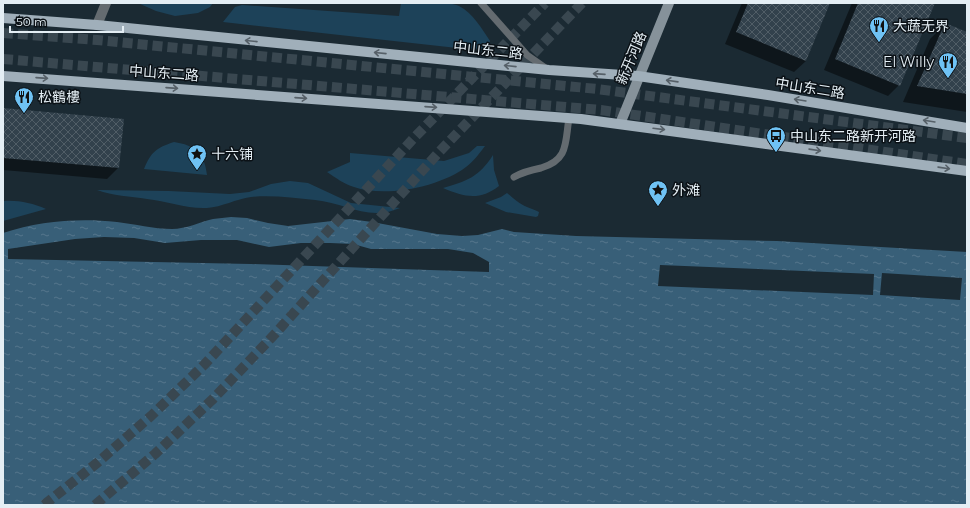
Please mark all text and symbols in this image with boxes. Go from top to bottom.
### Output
scale bar [10,8,123,34]
text: 50 m [16,14,47,29]
restaurant icon: 大蔬无界 [868,15,890,43]
place label: 大蔬无界 [893,17,949,35]
street label: 新开河路 [612,29,650,87]
one-way arrow [245,37,258,44]
street label: 中山东二路 [452,37,524,63]
one-way arrow [374,50,387,57]
restaurant icon: El Willy [937,51,959,79]
place label: El Willy [883,53,934,71]
street label: 中山东二路 [128,62,200,84]
one-way arrow [504,62,517,70]
one-way arrow [593,70,606,77]
street label: 中山东二路 [774,74,846,102]
one-way arrow [35,75,48,82]
one-way arrow [666,77,679,85]
one-way arrow [165,84,178,91]
restaurant icon: 松鶴樓 [13,86,35,114]
place label: 松鶴樓 [38,88,80,106]
one-way arrow [294,94,307,101]
one-way arrow [794,96,807,104]
one-way arrow [424,104,437,111]
one-way arrow [922,117,935,125]
one-way arrow [652,125,665,133]
bus stop icon: 中山东二路新开河路 [765,125,787,153]
place label: 中山东二路新开河路 [790,127,916,145]
place icon: 十六铺 [186,143,208,171]
place label: 十六铺 [211,145,253,163]
one-way arrow [808,146,821,154]
one-way arrow [937,164,950,172]
place icon: 外滩 [647,179,669,207]
place label: 外滩 [672,181,700,199]

